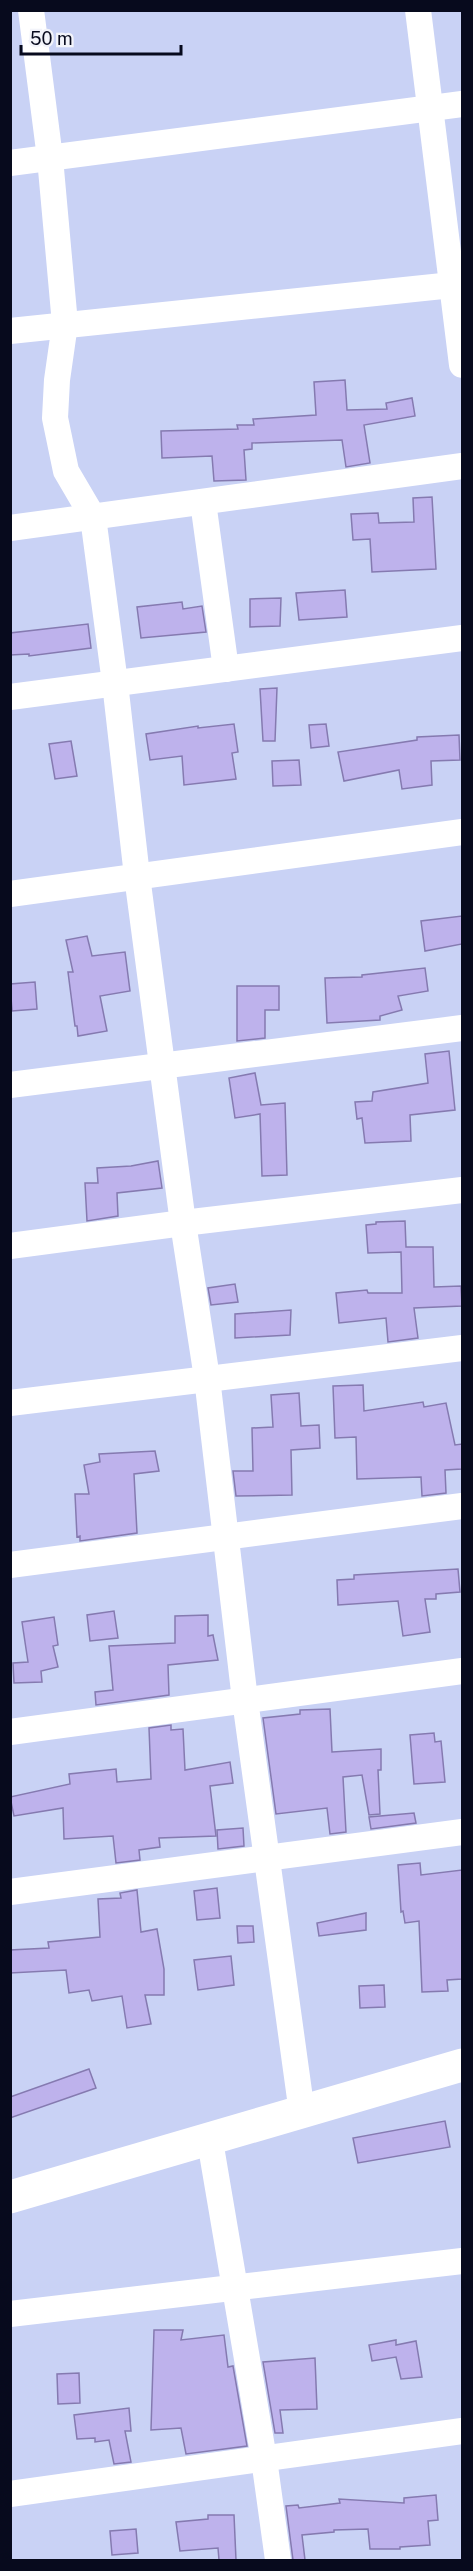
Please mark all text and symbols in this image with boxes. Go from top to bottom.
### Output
scale bar [21,18,182,56]
text: 50 m [30,28,73,49]

